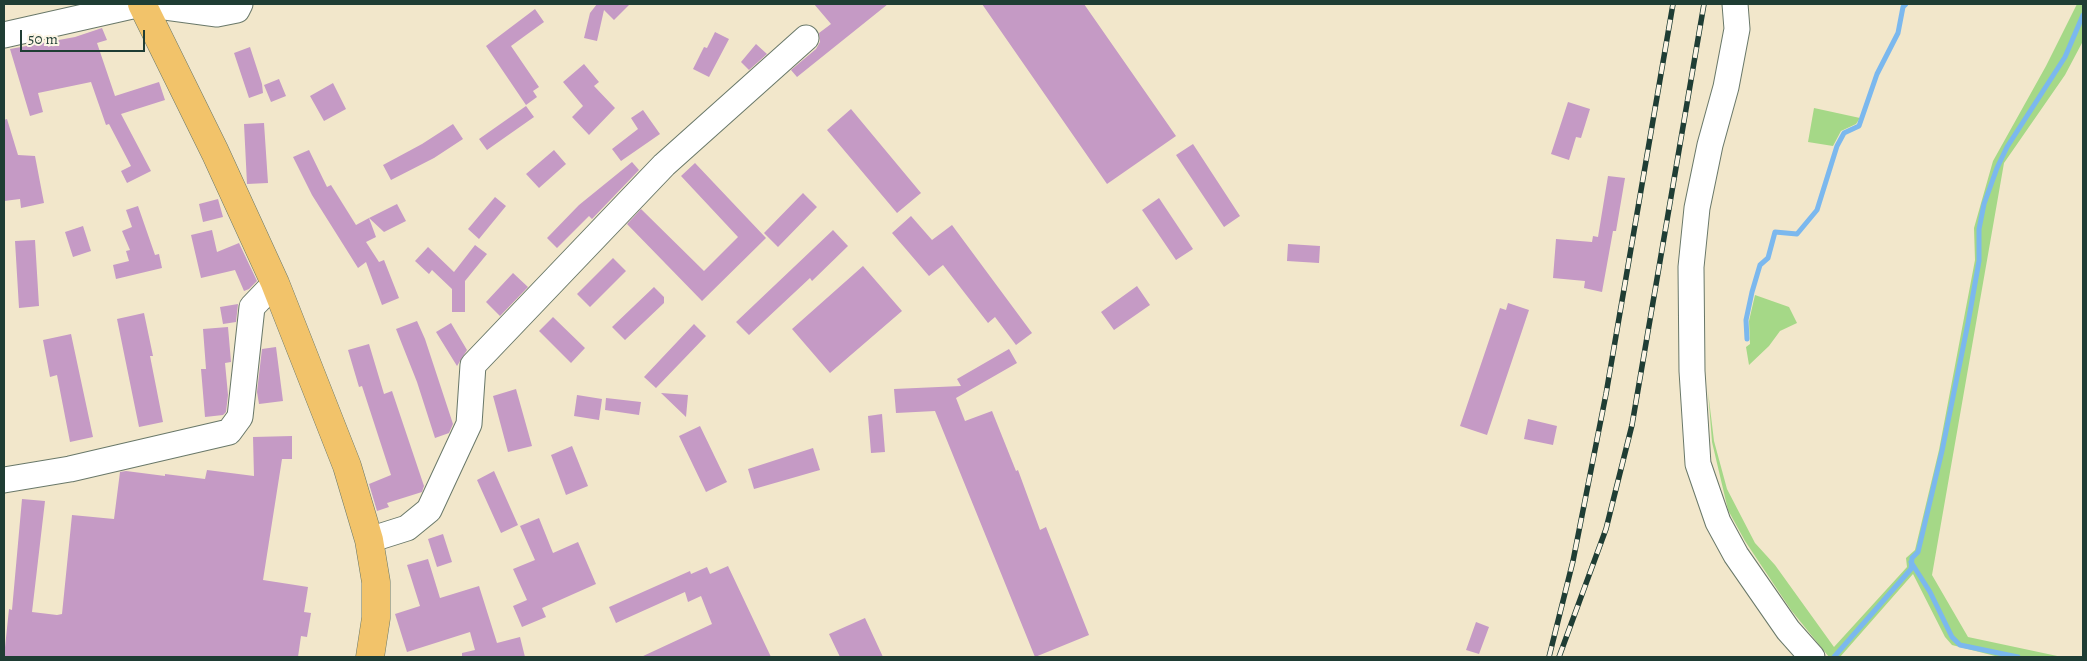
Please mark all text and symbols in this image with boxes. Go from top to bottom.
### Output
scale bar [22,20,148,52]
text: 50 m [28,29,58,49]

